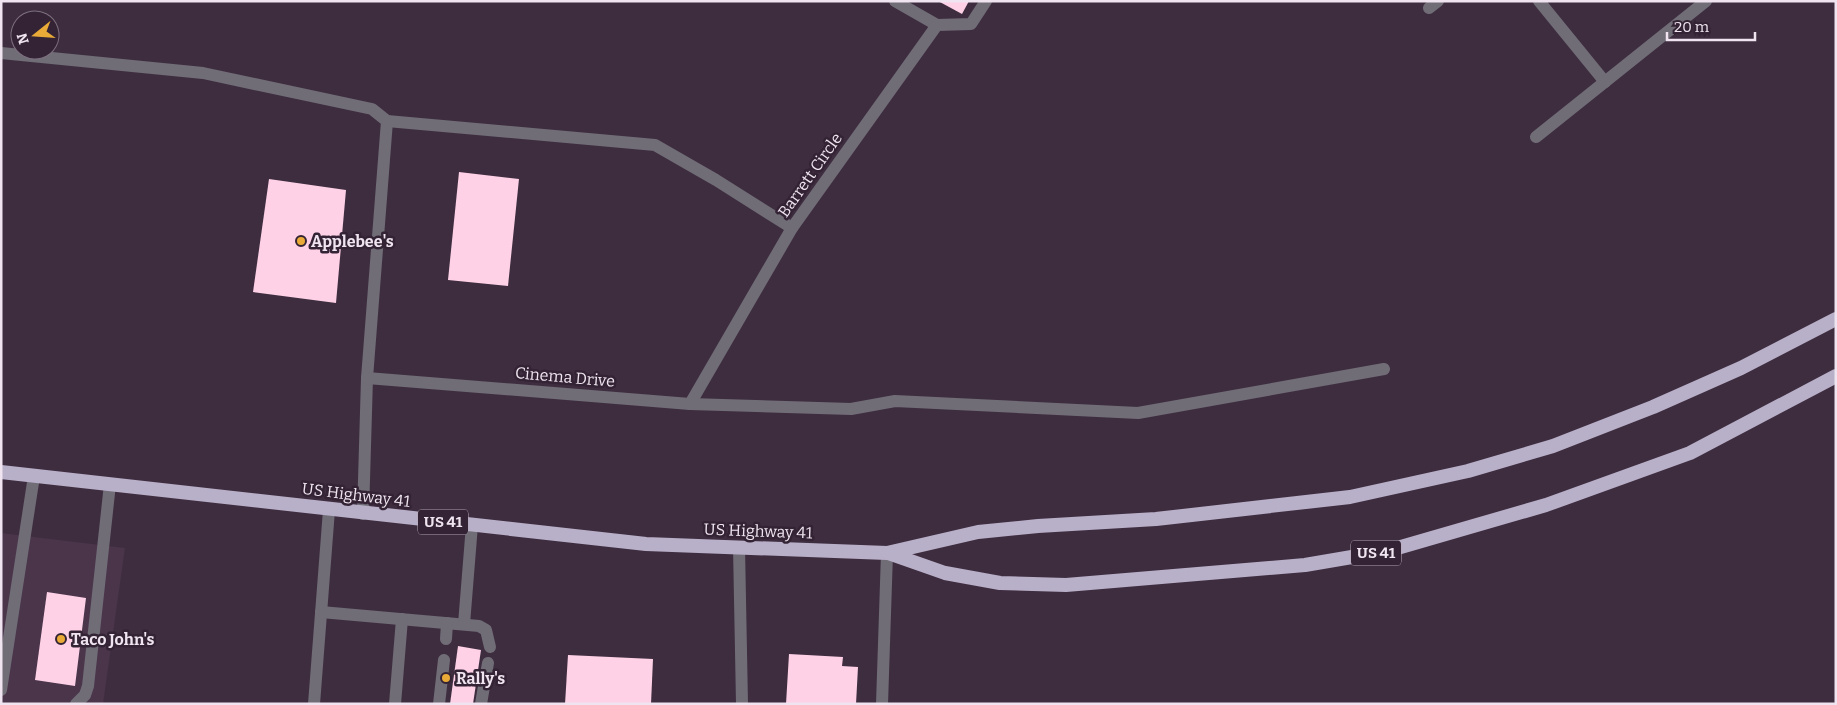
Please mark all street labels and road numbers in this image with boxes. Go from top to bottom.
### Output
street label: Barrett Circle [774,129,846,221]
street label: Cinema Drive [514,363,616,391]
street label: US Highway 41 [301,479,412,511]
road number: US 41 [418,510,468,534]
street label: US Highway 41 [703,520,813,542]
road number: US 41 [1351,540,1401,566]

